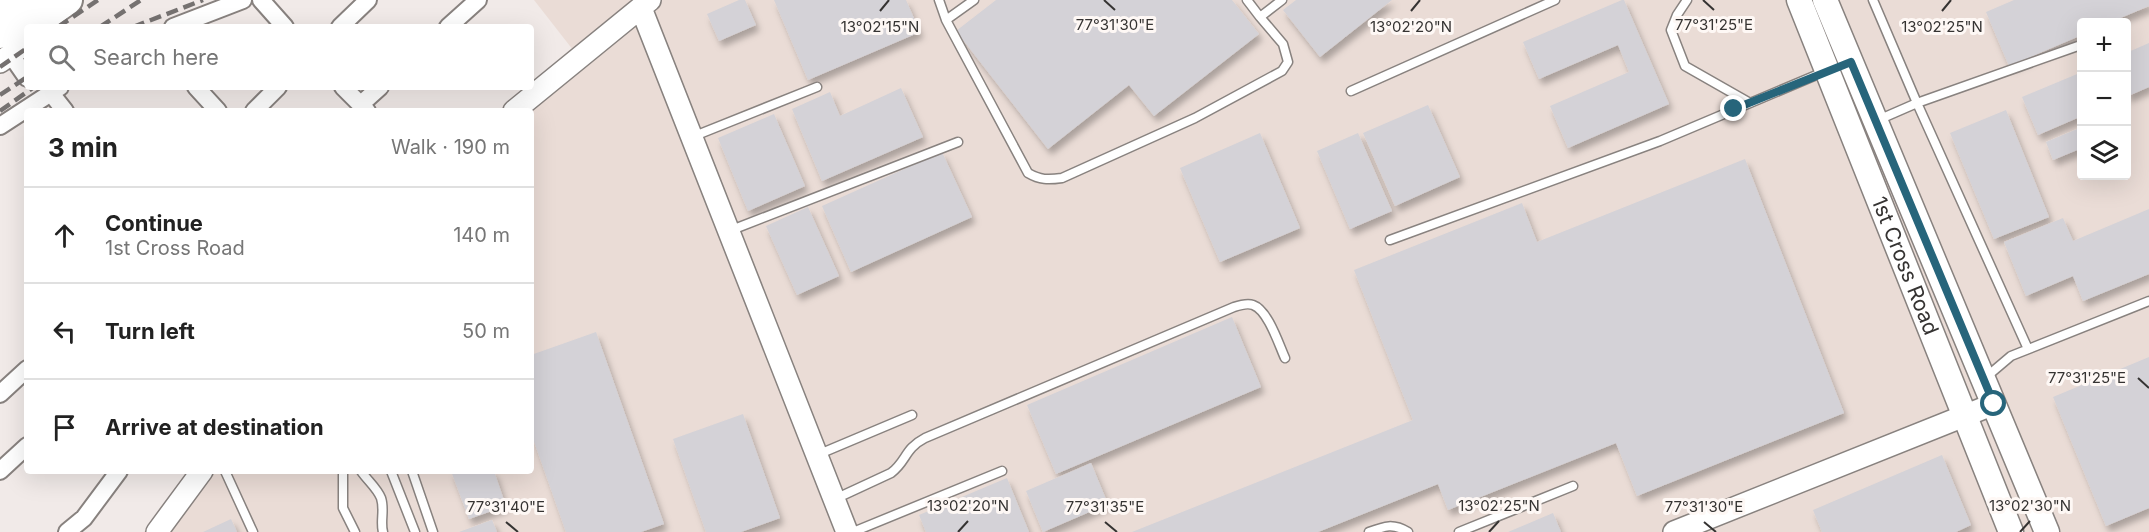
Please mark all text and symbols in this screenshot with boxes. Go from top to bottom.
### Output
text: 77°31'30"E [1076,15,1154,34]
text: 77°31'25"E [1675,15,1753,34]
text: 13°02'15"N [841,17,919,36]
text: 13°02'20"N [1370,17,1452,36]
text: 13°02'25"N [1901,17,1983,36]
map controls [2077,18,2131,180]
button: + [2077,18,2131,72]
search box [24,24,534,90]
icon: search [45,41,78,74]
text: Search here [93,44,219,70]
button: − [2077,72,2131,126]
route end [1720,95,1746,121]
button: layers [2077,126,2131,180]
text: 3 min [48,132,118,163]
text: Walk · 190 m [391,135,510,159]
street label: 1st Cross Road [1867,193,1944,338]
text: Continue [105,210,203,236]
icon: ahead [48,219,81,252]
text: 140 m [453,223,510,247]
text: 1st Cross Road [105,236,245,260]
icon: left [48,315,81,348]
text: Turn left [105,318,195,344]
text: 50 m [462,319,510,343]
text: 77°31'25"E [2048,368,2126,387]
route start [1980,390,2006,416]
icon: arrive [48,411,81,444]
text: Arrive at destination [105,414,324,440]
text: 13°02'20"N [927,496,1009,515]
text: 13°02'25"N [1458,496,1540,515]
text: 13°02'30"N [1989,496,2071,515]
text: 77°31'40"E [467,497,545,516]
text: 77°31'35"E [1066,497,1144,516]
text: 77°31'30"E [1665,497,1743,516]

